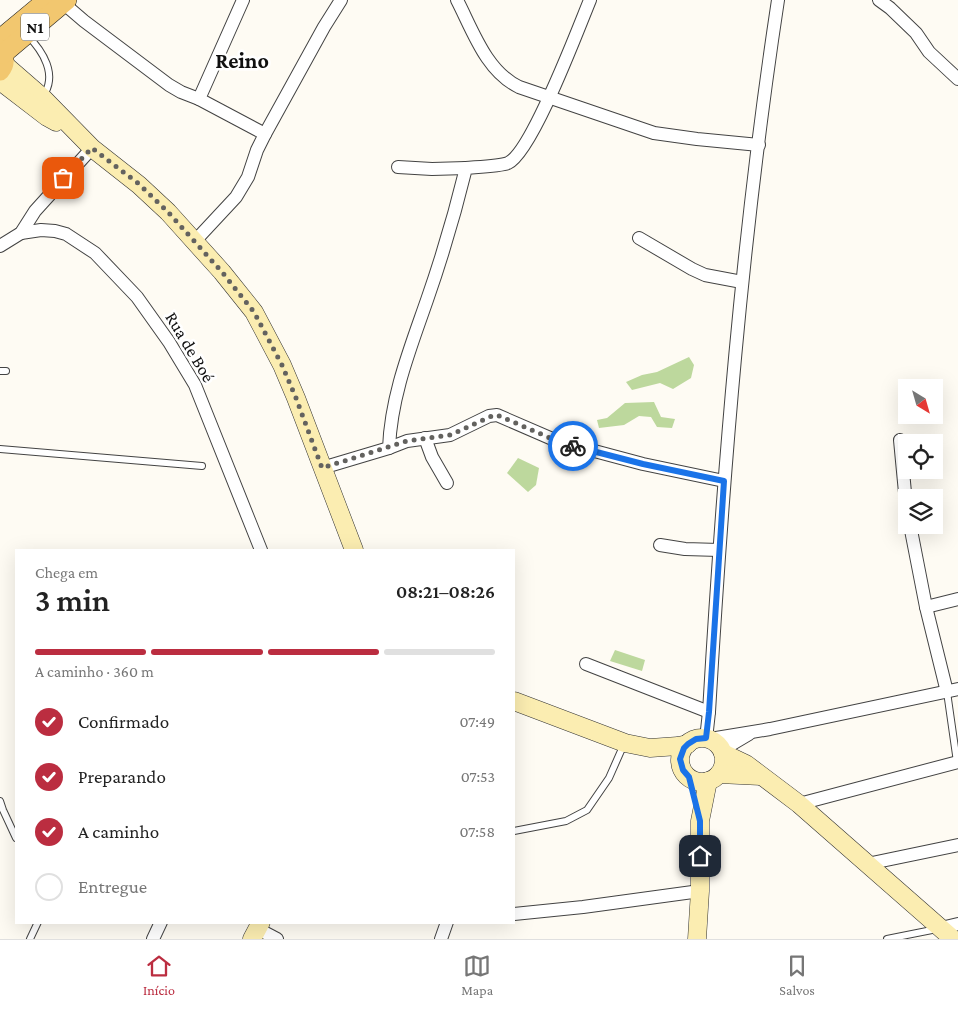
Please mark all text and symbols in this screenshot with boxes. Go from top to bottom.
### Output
road number: N1 [21,14,49,41]
district label: Reino [215,48,269,73]
pin [42,157,84,199]
icon: bag [49,164,77,192]
street label: Rua de Boé [161,308,219,386]
north arrow [898,379,942,424]
map controls [898,379,943,534]
courier [548,421,598,471]
icon: bike [559,432,587,460]
button: locate [898,434,943,479]
button: layers [898,489,943,534]
text: Chega em [35,564,98,581]
text: 08:21–08:26 [396,581,495,602]
text: 3 min [35,582,110,618]
text: A caminho · 360 m [35,663,154,680]
icon: check [35,708,63,736]
text: Confirmado [78,711,169,732]
text: 07:49 [459,713,495,730]
icon: check [35,763,63,791]
text: Preparando [78,766,166,787]
text: 07:53 [461,768,495,785]
icon: check [35,818,63,846]
text: A caminho [78,821,159,842]
text: 07:58 [459,823,495,840]
pin [679,835,721,877]
icon: home [686,842,714,870]
text: Entregue [78,876,147,897]
tab: Início [143,952,175,998]
tab: Mapa [461,952,493,998]
tab: Salvos [779,952,815,998]

